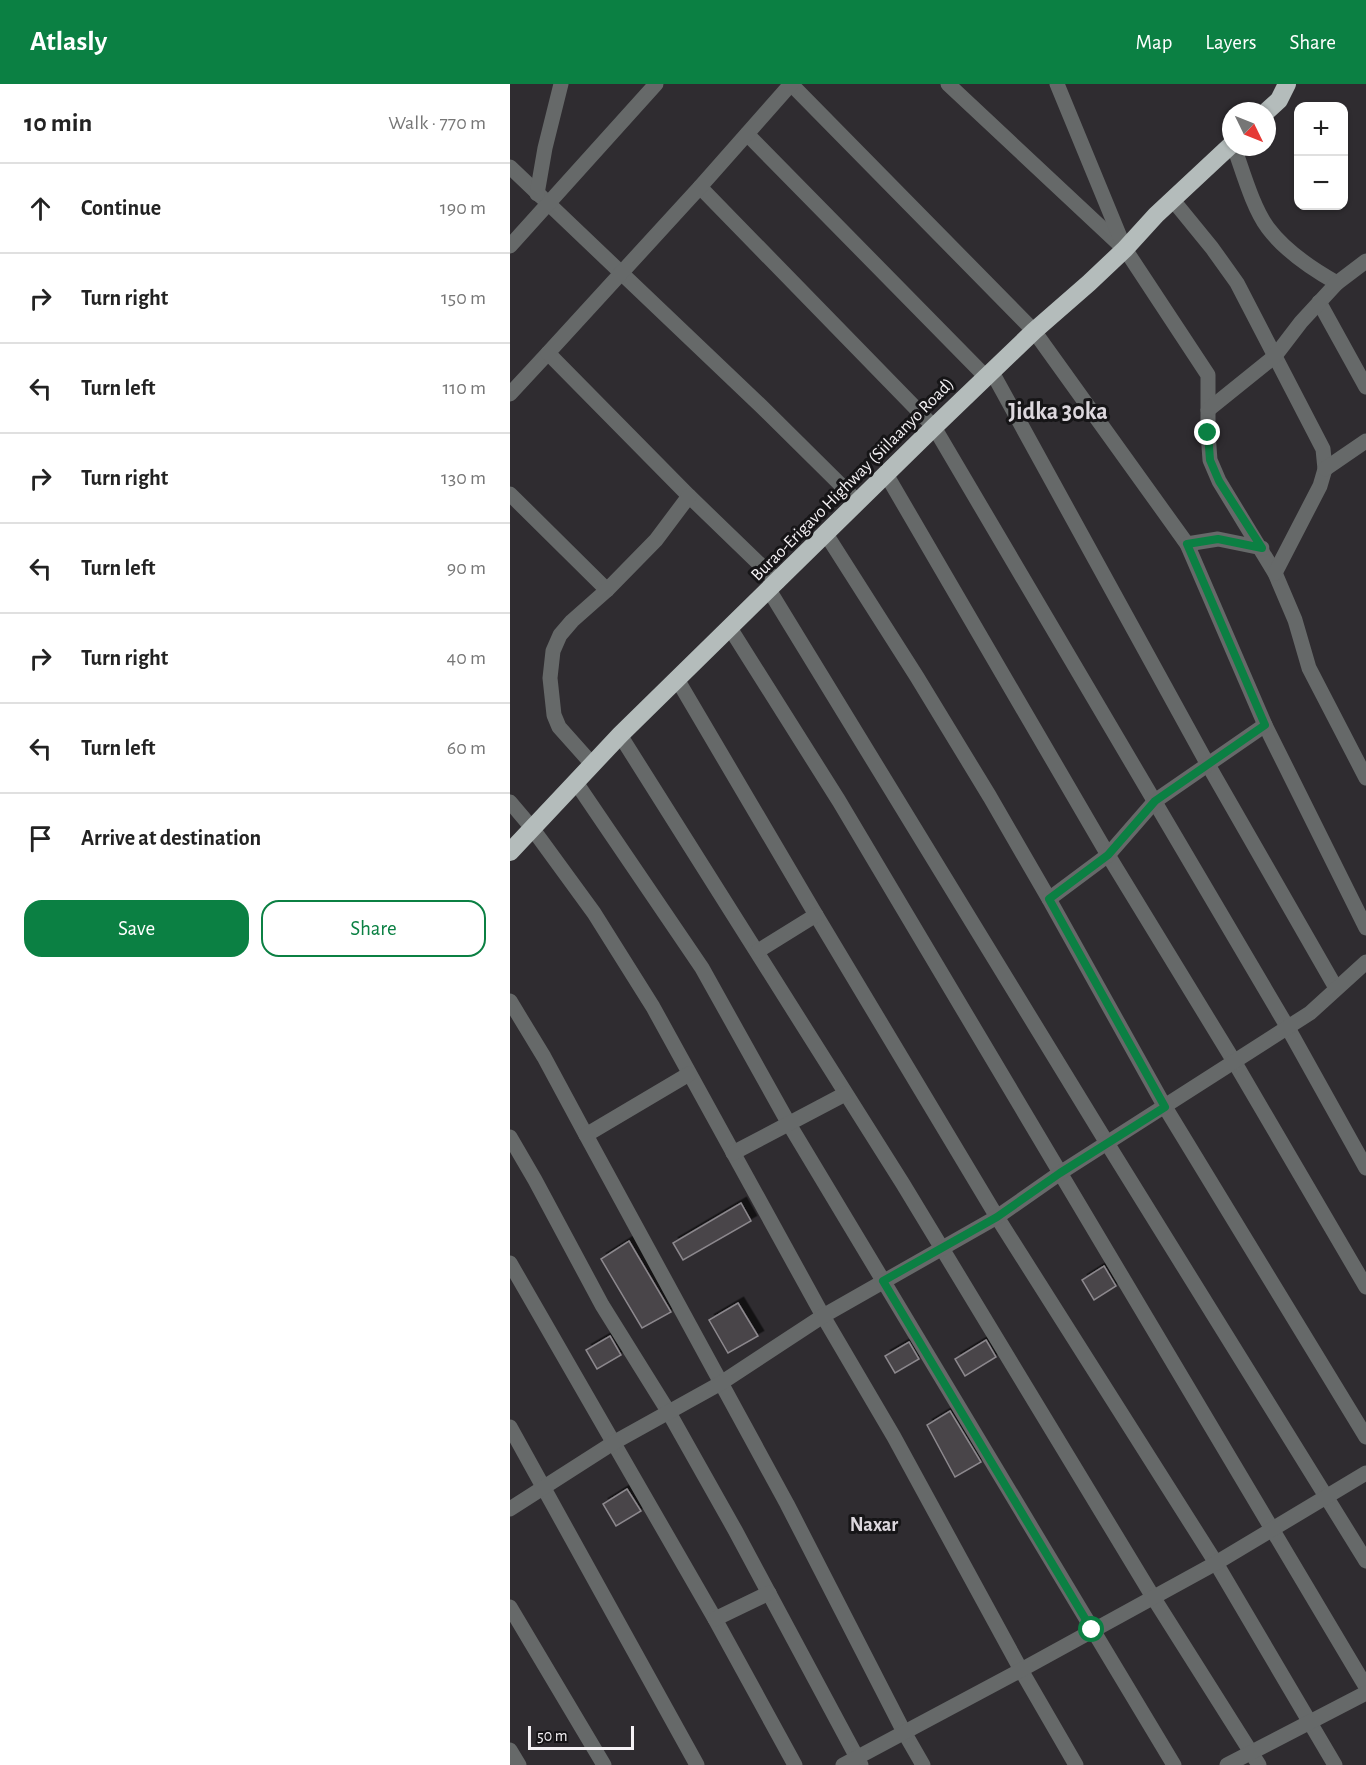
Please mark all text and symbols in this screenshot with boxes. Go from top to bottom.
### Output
text: Atlasly [30,28,107,56]
text: Map [1136,32,1172,53]
text: Layers [1205,32,1256,53]
text: Share [1289,32,1336,53]
north arrow [1222,102,1276,156]
map controls [1294,102,1348,210]
button: + [1294,102,1348,156]
text: 10 min [24,110,92,136]
text: Walk · 770 m [388,113,486,133]
button: − [1294,156,1348,210]
icon: ahead [24,192,57,225]
text: Continue [81,197,161,219]
text: 190 m [440,198,486,218]
icon: right [24,282,57,315]
text: Turn right [81,287,168,309]
text: 150 m [441,288,486,308]
icon: left [24,372,57,405]
street label: Burao-Erigavo Highway (Siilaanyo Road) [748,375,958,585]
text: Turn left [81,377,155,399]
text: 110 m [442,378,486,398]
district label: Jidka 30ka [1008,400,1108,424]
route end [1194,419,1220,445]
icon: right [24,462,57,495]
text: Turn right [81,467,168,489]
text: 130 m [441,468,486,488]
icon: left [24,552,57,585]
text: Turn left [81,557,155,579]
text: 90 m [447,558,486,578]
icon: right [24,642,57,675]
text: Turn right [81,647,168,669]
text: 40 m [447,648,486,668]
icon: left [24,732,57,765]
text: Turn left [81,737,155,759]
text: 60 m [447,738,486,758]
icon: arrive [24,822,57,855]
text: Arrive at destination [81,827,261,849]
button: Save [24,900,249,957]
button: Share [261,900,486,957]
district label: Naxar [850,1515,898,1535]
route start [1078,1616,1104,1642]
scale bar [528,1723,634,1750]
text: 50 m [537,1728,568,1744]

